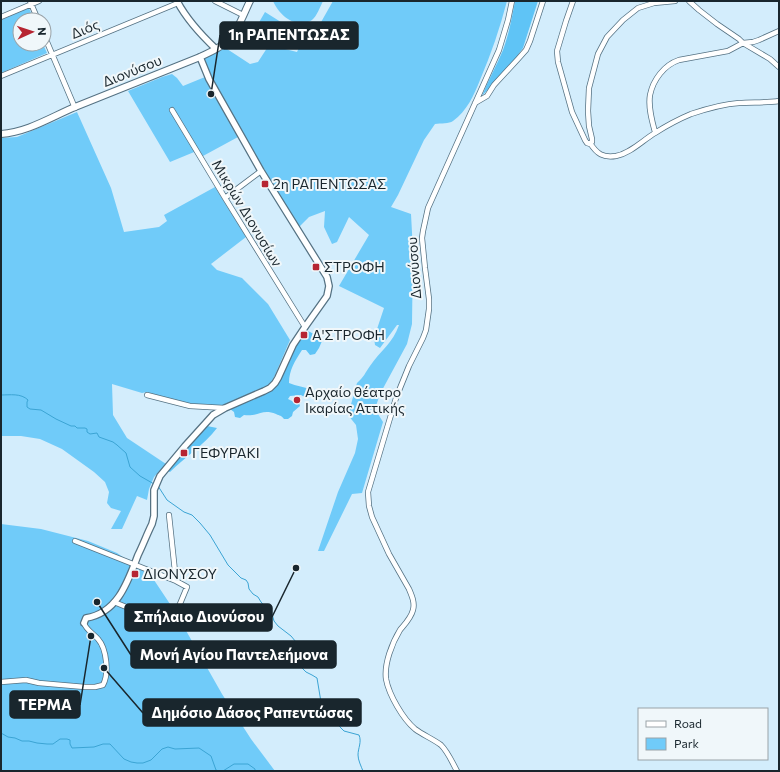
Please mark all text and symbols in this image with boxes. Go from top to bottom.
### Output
north arrow [12,12,52,52]
street label: Διός [68,15,102,42]
callout: 1η ΡΑΠΕΝΤΩΣΑΣ [220,22,358,49]
text: 1η ΡΑΠΕΝΤΩΣΑΣ [228,25,350,43]
text: N [36,27,49,36]
street label: Διονύσου [100,51,164,90]
street label: Μικρών Διονυσίων [209,156,286,269]
place label: 2η ΡΑΠΕΝΤΩΣΑΣ [273,175,386,192]
marker: 2η ΡΑΠΕΝΤΩΣΑΣ [260,179,270,189]
street label: Διονύσου [403,236,424,300]
place label: ΣΤΡΟΦΗ [324,258,385,275]
marker: ΣΤΡΟΦΗ [311,262,321,272]
place label: Α'ΣΤΡΟΦΗ [312,326,385,343]
marker: Α'ΣΤΡΟΦΗ [299,330,309,340]
place label: Αρχαίο θέατρο Ικαρίας Αττικής [305,383,405,416]
marker: Αρχαίο θέατρο Ικαρίας Αττικής [292,395,302,405]
place label: ΓΕΦΥΡΑΚΙ [192,444,260,461]
marker: ΓΕΦΥΡΑΚΙ [179,448,189,458]
place label: ΔΙΟΝΥΣΟΥ [143,565,217,582]
marker: ΔΙΟΝΥΣΟΥ [130,569,140,579]
callout: Σπήλαιο Διονύσου [125,604,272,631]
text: Σπήλαιο Διονύσου [134,607,264,625]
callout: Μονή Αγίου Παντελεήμονα [131,641,336,668]
text: Μονή Αγίου Παντελεήμονα [140,645,328,663]
callout: ΤΕΡΜΑ [10,691,80,718]
text: ΤΕΡΜΑ [18,695,72,713]
callout: Δημόσιο Δάσος Ραπεντώσας [143,699,361,726]
text: Δημόσιο Δάσος Ραπεντώσας [151,703,353,721]
legend [638,708,768,760]
text: Road [674,716,702,730]
text: Park [674,736,700,750]

